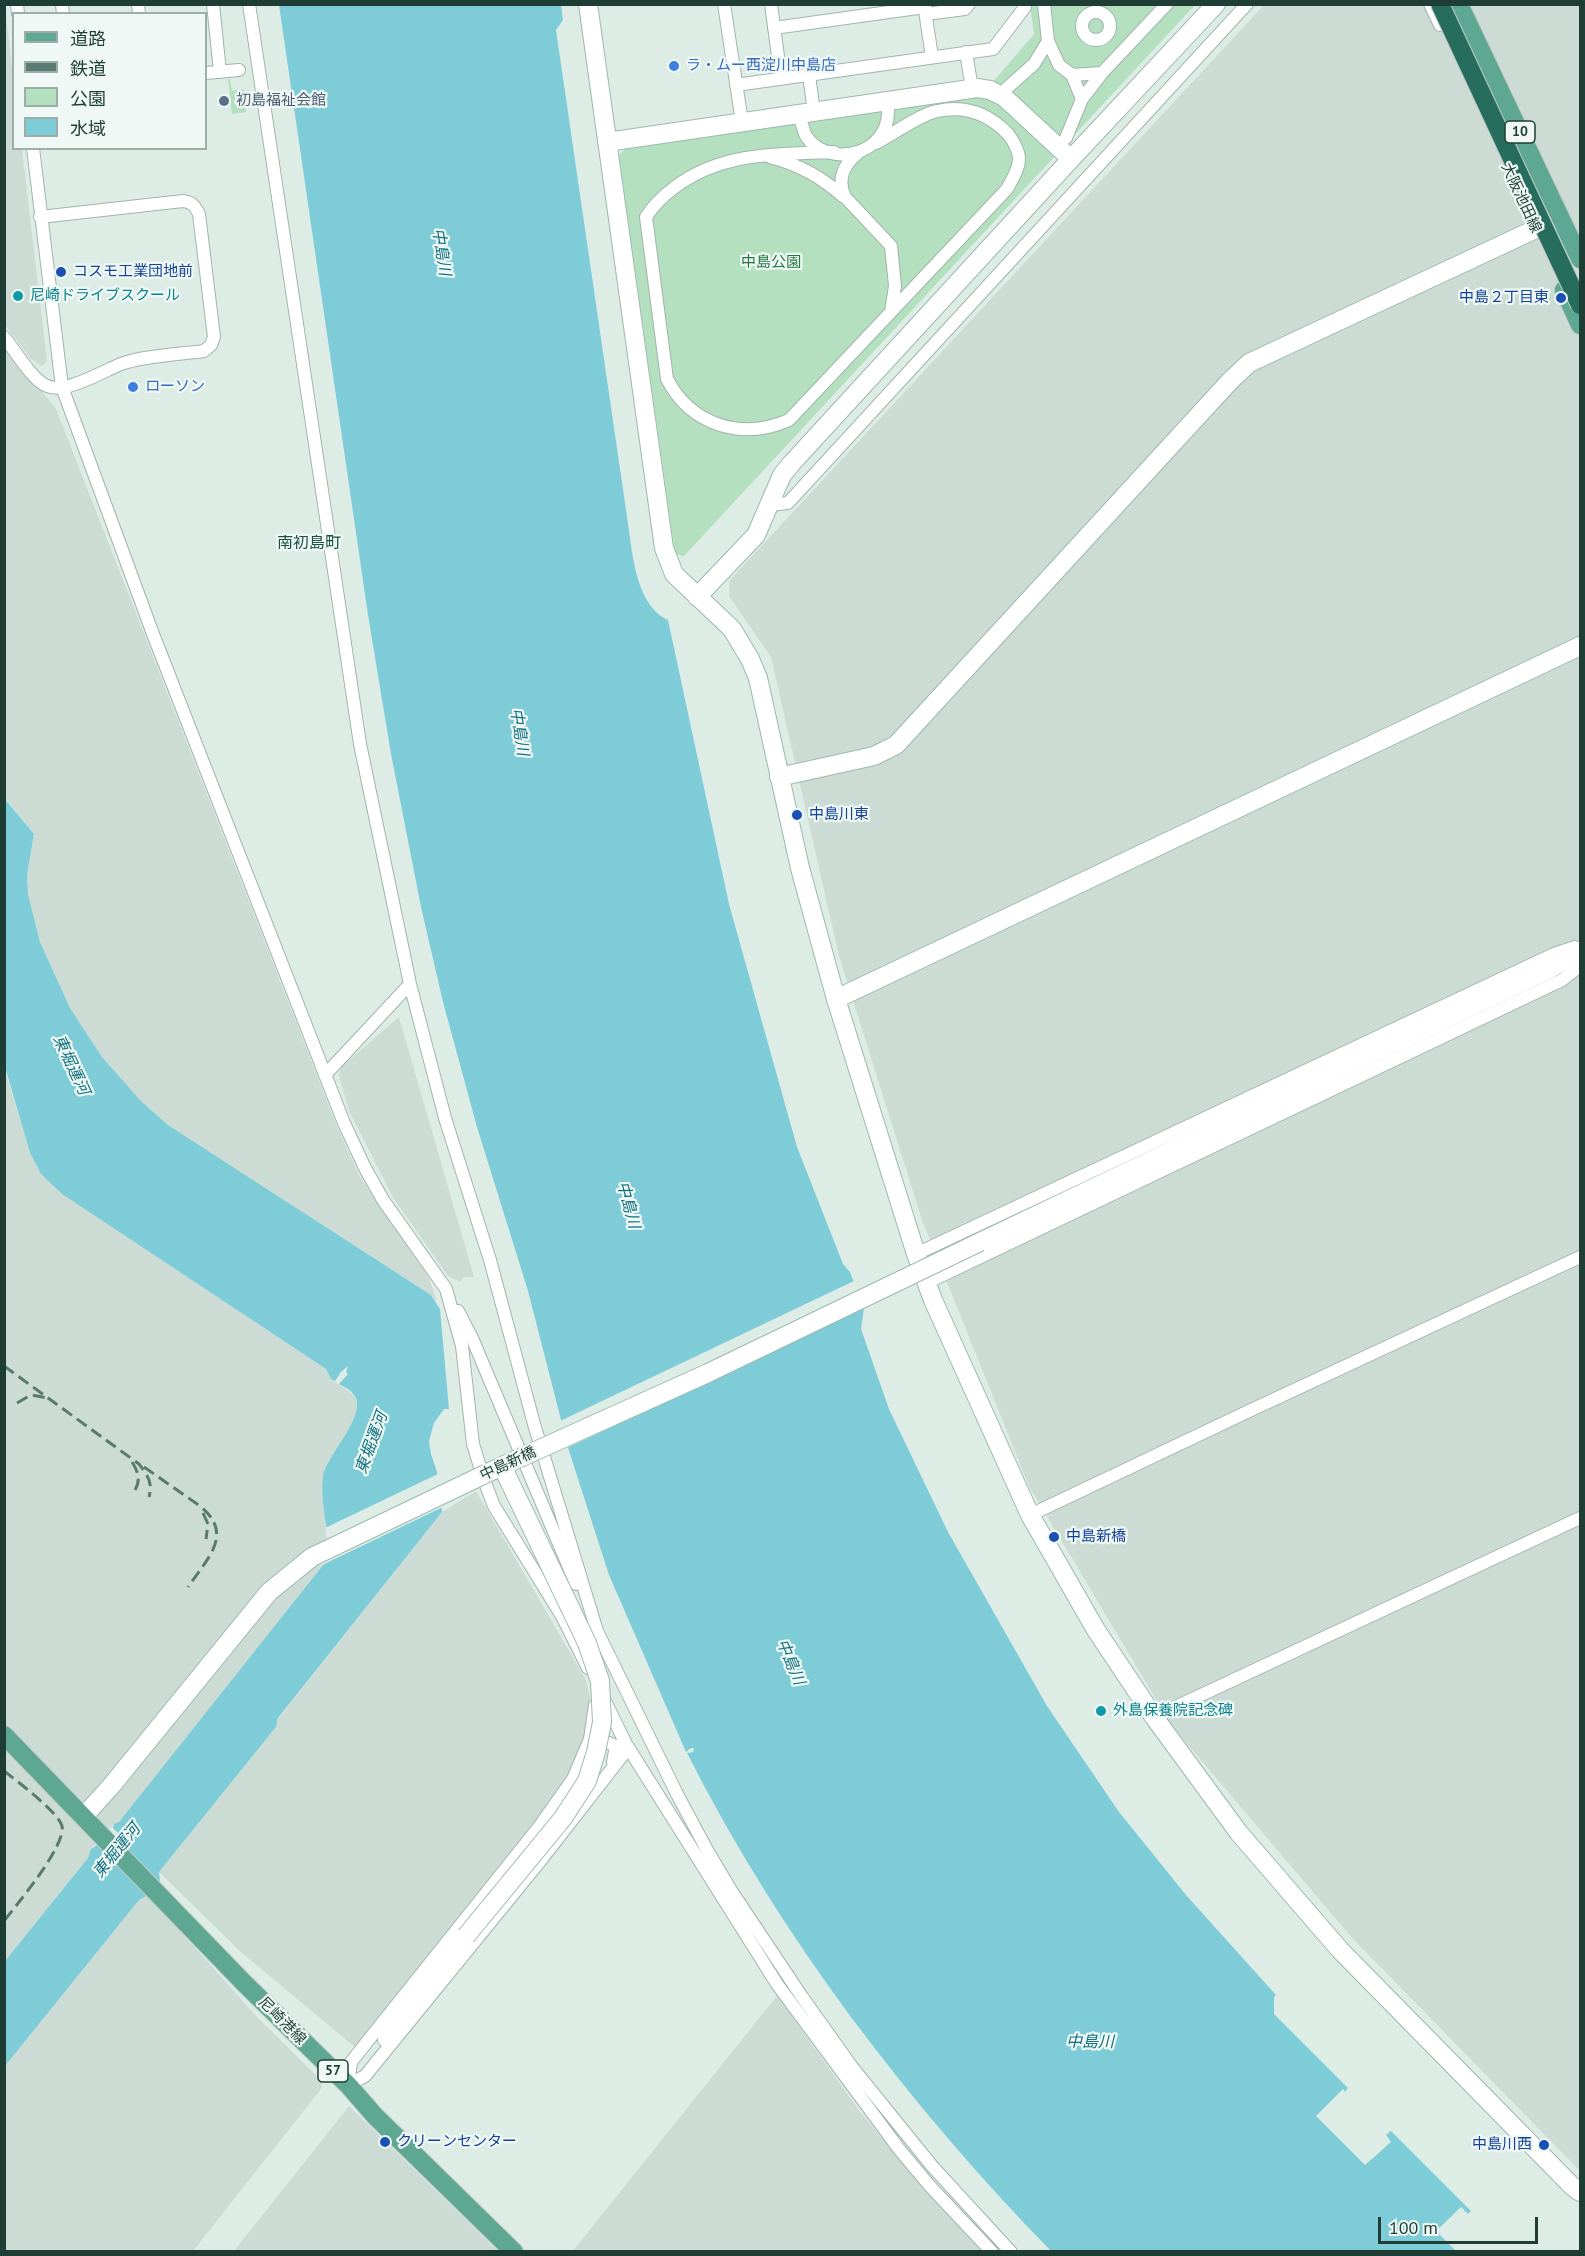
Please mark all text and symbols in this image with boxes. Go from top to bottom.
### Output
legend [12,12,207,150]
text: 道路 [70,27,106,50]
text: 鉄道 [70,57,106,80]
place label: ラ・ムー西淀川中島店 [686,57,836,75]
marker: ラ・ムー西淀川中島店 [667,59,681,73]
text: 公園 [70,87,106,110]
place label: 初島福祉会館 [236,92,326,110]
marker: 初島福祉会館 [217,94,231,108]
text: 水域 [70,117,106,140]
road number: 10 [1505,121,1535,143]
street label: 大阪池田線 [1497,160,1545,236]
water label: 中島川 [428,227,454,277]
park label: 中島公園 [741,254,801,272]
place label: コスモ工業団地前 [73,263,193,281]
marker: コスモ工業団地前 [54,265,68,279]
place label: 尼崎ドライブスクール [30,287,180,305]
marker: 尼崎ドライブスクール [11,289,25,303]
place label: 中島２丁目東 [1459,289,1549,307]
marker: 中島２丁目東 [1554,291,1568,305]
place label: ローソン [145,378,205,396]
marker: ローソン [126,380,140,394]
district label: 南初島町 [277,533,341,553]
water label: 中島川 [506,707,532,757]
place label: 中島川東 [809,806,869,824]
marker: 中島川東 [790,808,804,822]
water label: 東堀運河 [49,1032,93,1098]
water label: 中島川 [613,1179,643,1231]
water label: 東堀運河 [352,1410,392,1476]
street label: 中島新橋 [477,1443,539,1485]
place label: 中島新橋 [1066,1528,1126,1546]
marker: 中島新橋 [1047,1530,1061,1544]
water label: 中島川 [772,1636,808,1688]
place label: 外島保養院記念碑 [1113,1702,1233,1720]
marker: 外島保養院記念碑 [1094,1704,1108,1718]
water label: 東堀運河 [89,1820,145,1882]
street label: 尼崎港線 [254,1993,310,2049]
water label: 中島川 [1066,2032,1114,2052]
road number: 57 [318,2060,348,2082]
place label: クリーンセンター [397,2133,517,2151]
marker: クリーンセンター [378,2135,392,2149]
place label: 中島川西 [1472,2136,1532,2154]
marker: 中島川西 [1537,2138,1551,2152]
scale bar [1381,2205,1542,2243]
text: 100 m [1389,2216,1438,2239]

